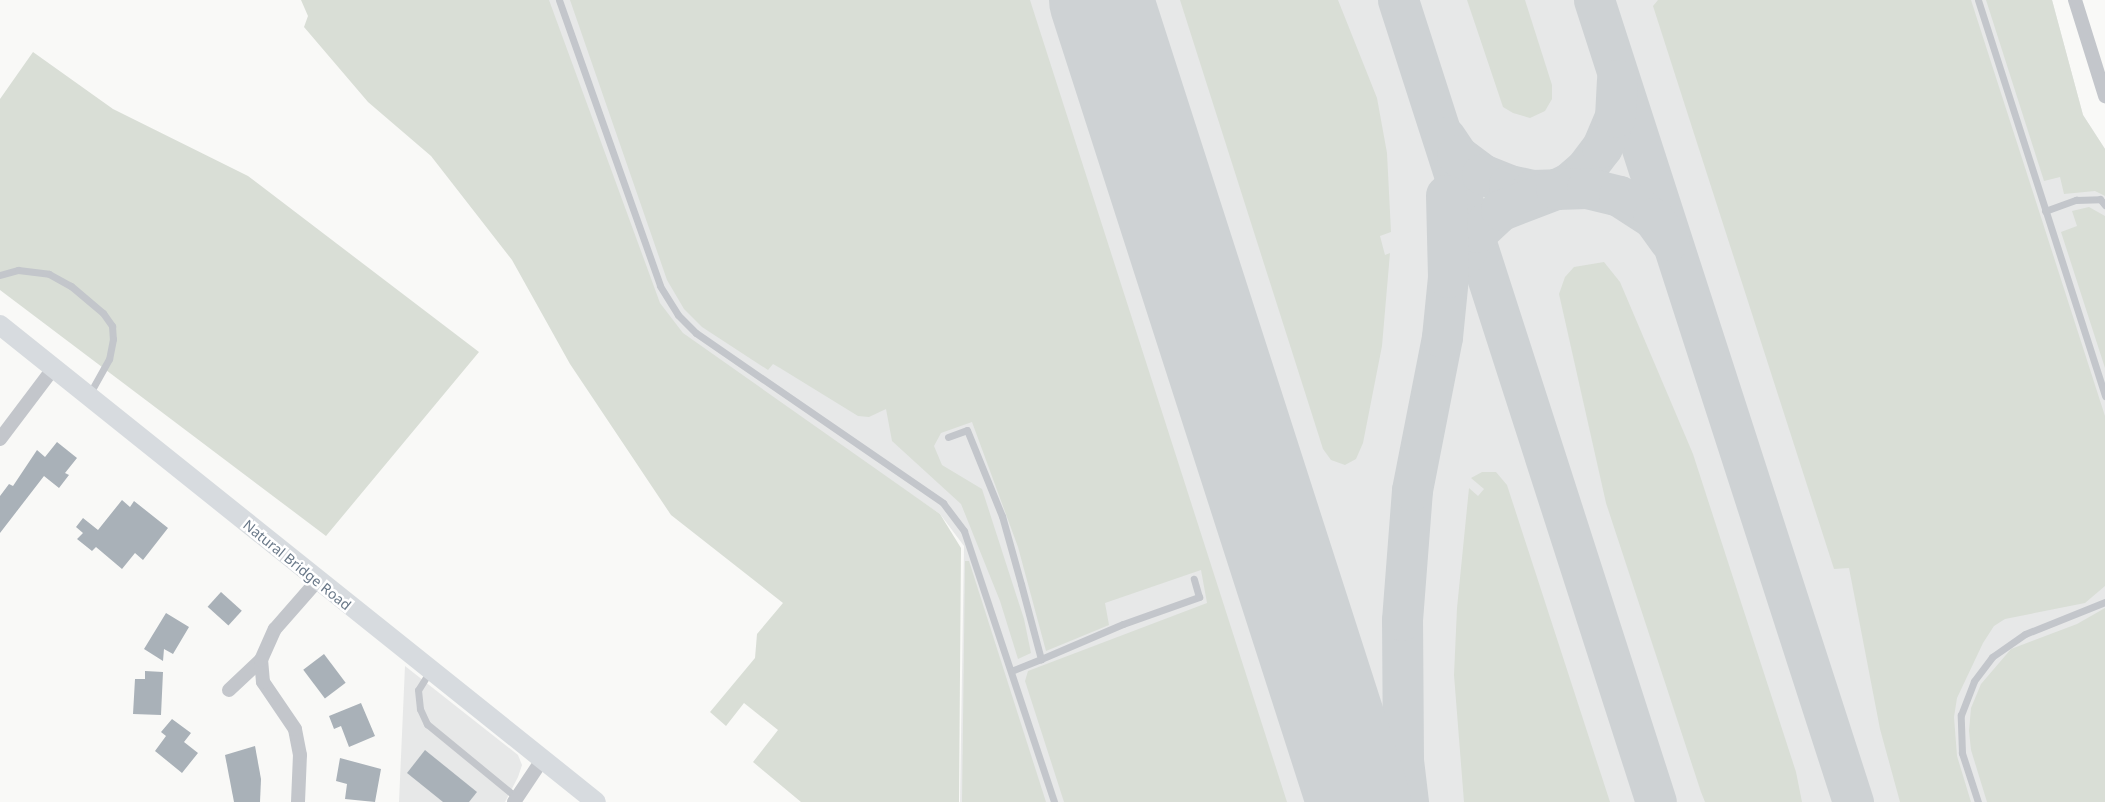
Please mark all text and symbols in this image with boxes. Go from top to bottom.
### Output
street label: Natural Bridge Road [240,516,354,614]

